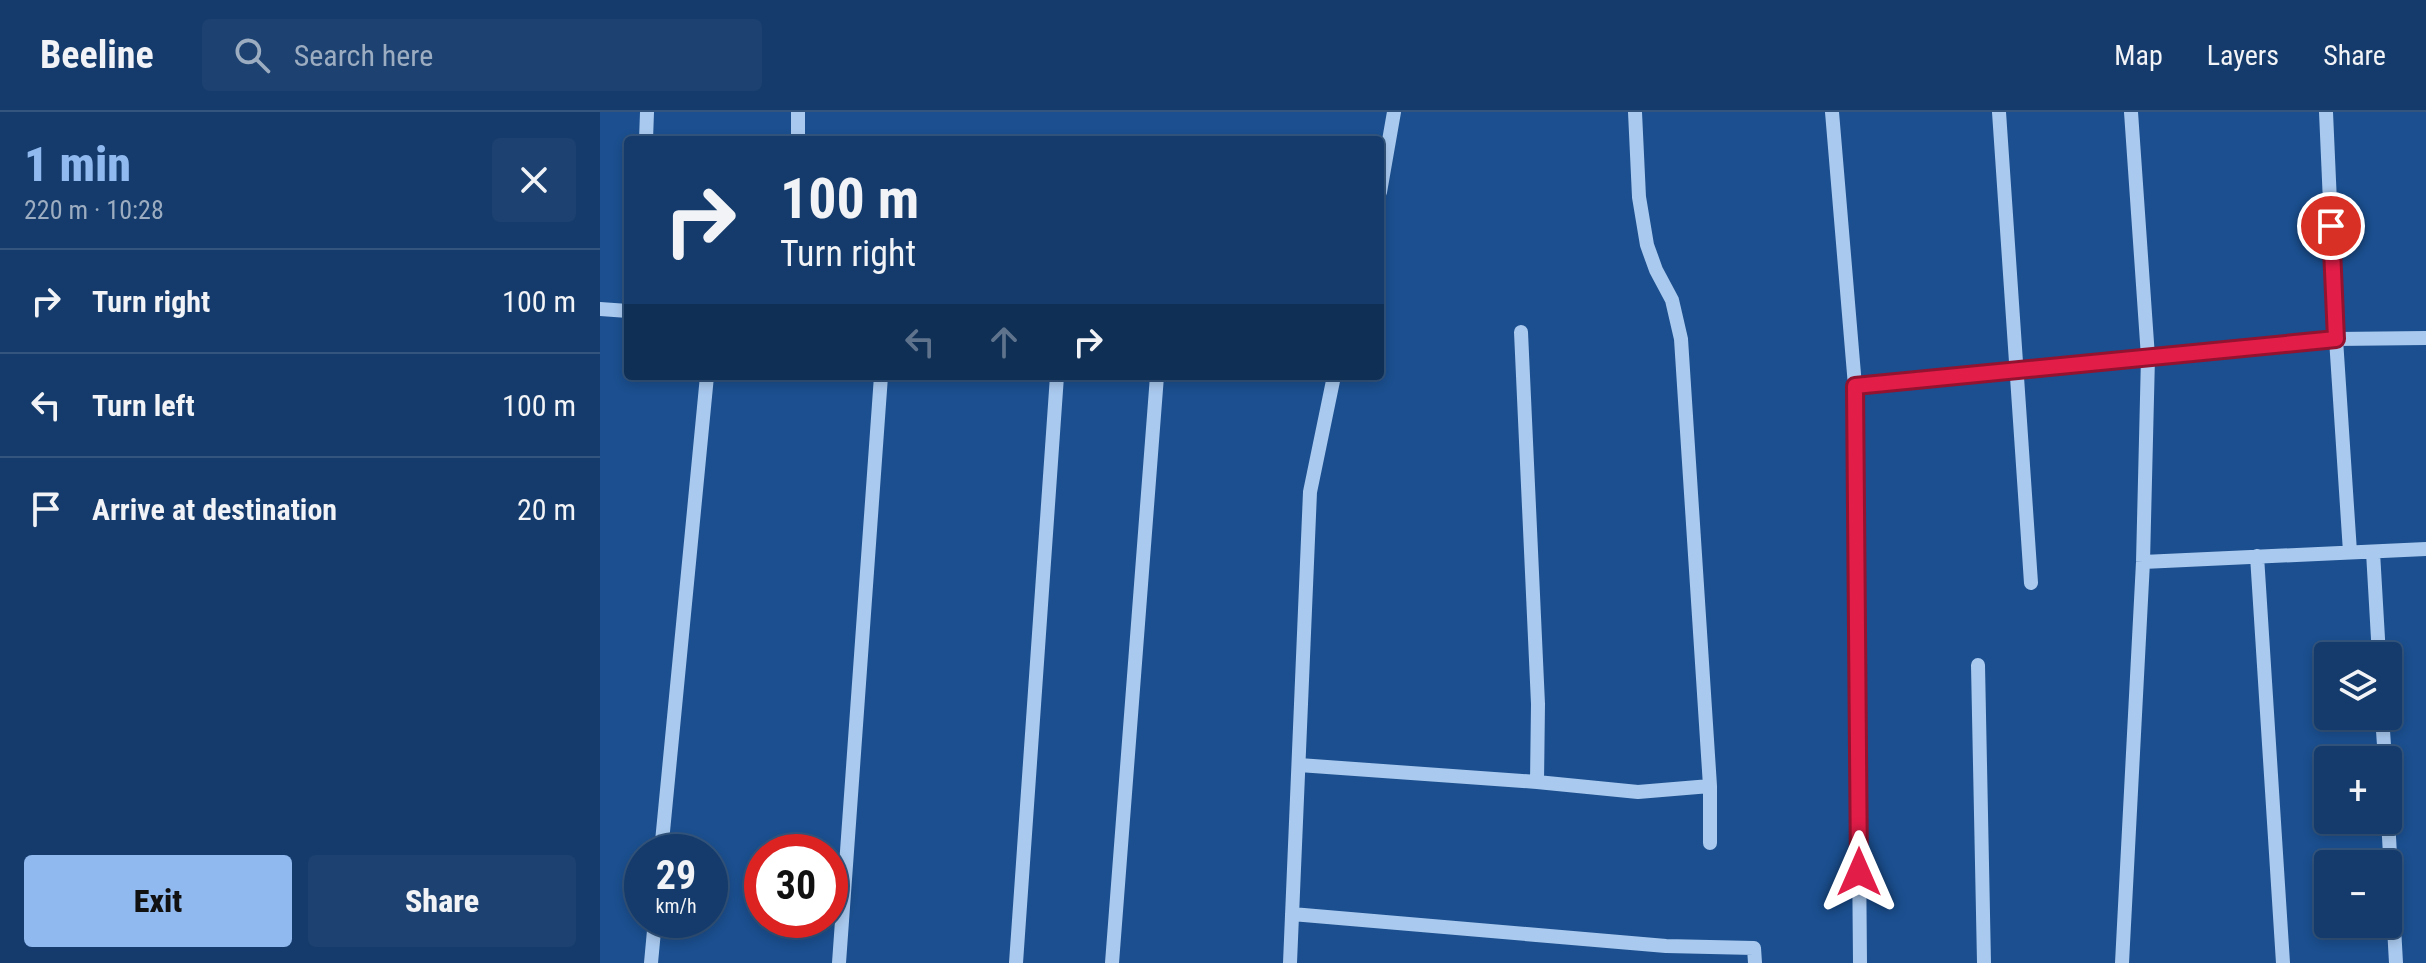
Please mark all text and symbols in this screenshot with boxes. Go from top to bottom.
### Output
search box [202,19,762,91]
text: Beeline [40,33,154,77]
icon: search [230,33,274,77]
text: Search here [294,38,433,73]
text: Map [2114,39,2163,72]
text: Layers [2207,39,2279,72]
text: Share [2323,39,2386,72]
text: 1 min [24,136,131,193]
button: close [492,138,576,222]
text: 100 m [780,166,919,232]
icon: right [648,168,752,272]
pin [2297,192,2365,260]
text: 220 m · 10:28 [24,195,164,225]
icon: arrive [2309,204,2353,248]
text: Turn right [780,233,916,275]
icon: right [24,279,68,323]
text: Turn right [92,284,210,319]
text: 100 m [502,284,576,319]
icon: left [898,320,942,364]
icon: ahead [982,320,1026,364]
icon: right [1066,320,1110,364]
icon: left [24,383,68,427]
text: Turn left [92,388,195,423]
text: 100 m [502,388,576,423]
icon: arrive [24,487,68,531]
text: Arrive at destination [92,492,337,527]
text: 20 m [517,492,576,527]
map controls [2314,642,2402,938]
button: layers [2314,642,2402,730]
button: + [2314,746,2402,834]
position arrow [1817,830,1901,914]
speed limit sign: 30 [744,834,848,938]
button: − [2314,850,2402,938]
text: 29 [656,852,696,899]
button: Exit [24,855,292,947]
button: Share [308,855,576,947]
text: km/h [655,894,697,918]

